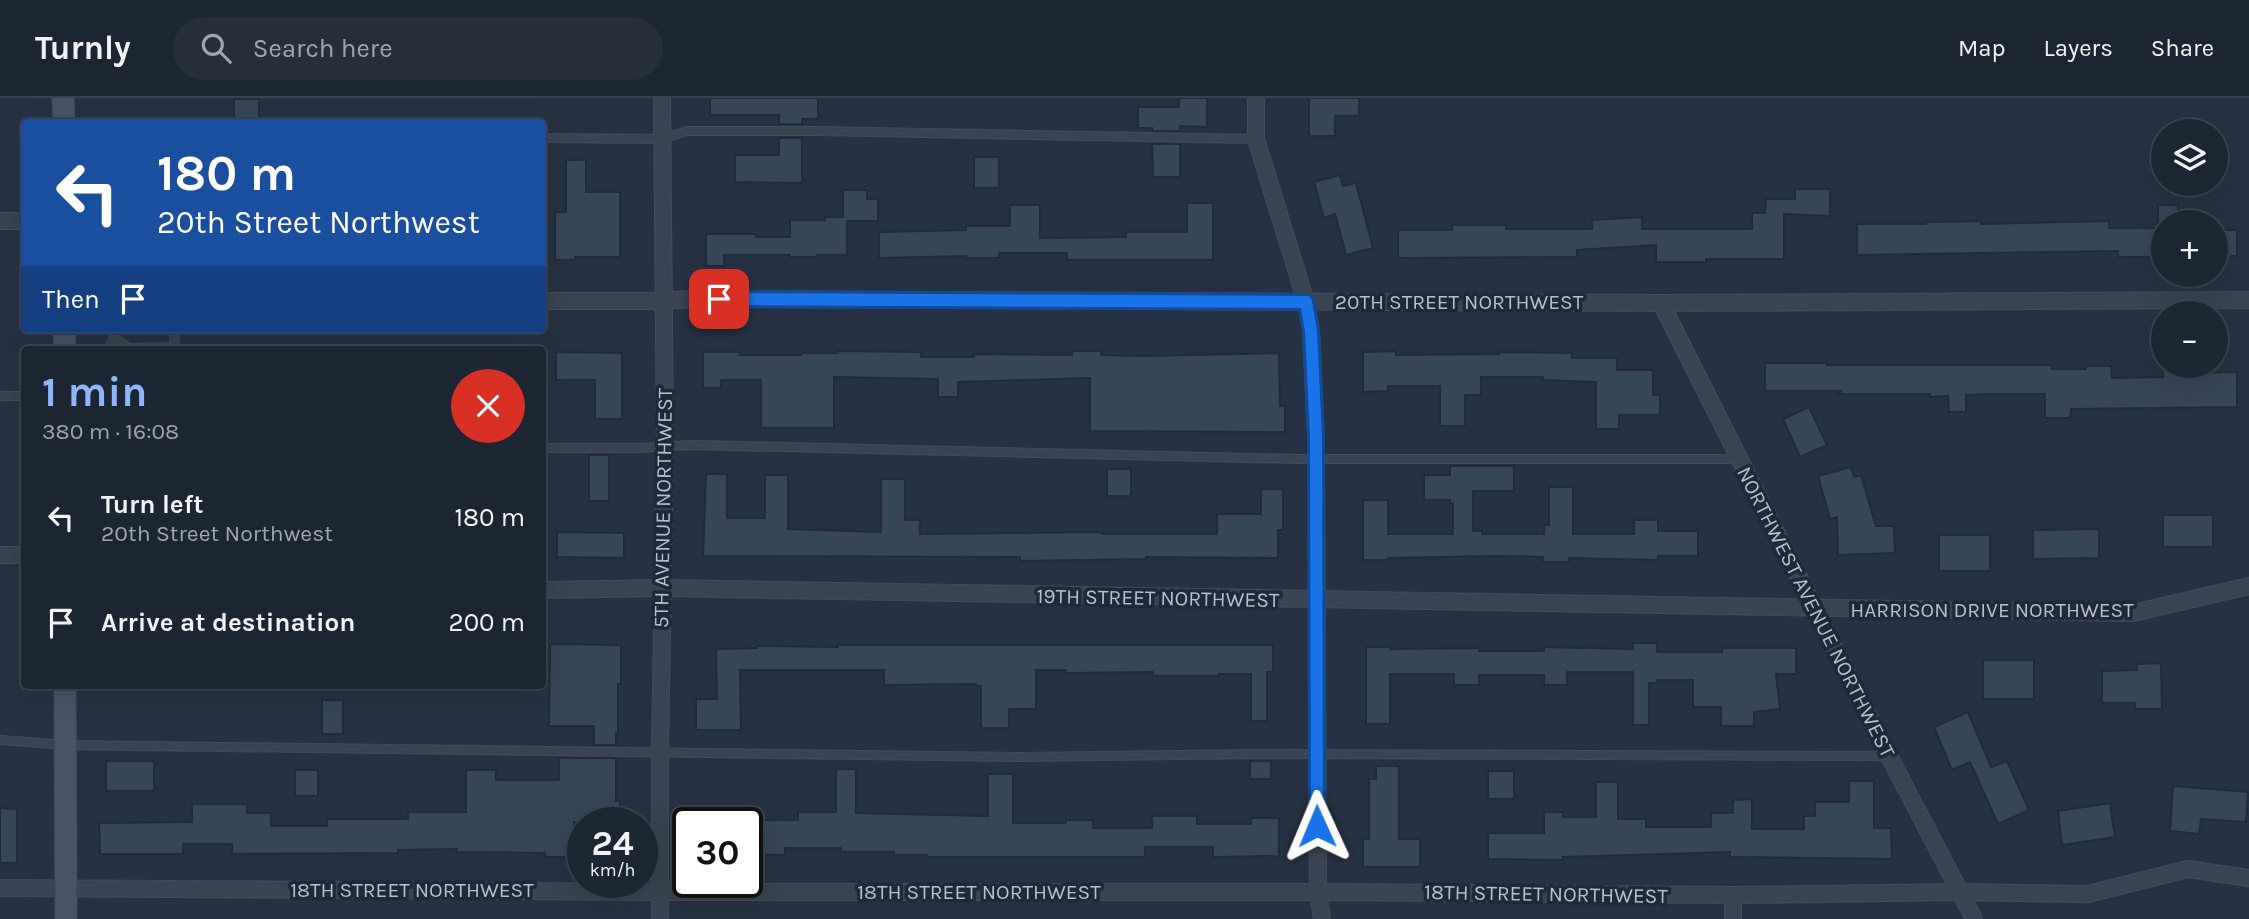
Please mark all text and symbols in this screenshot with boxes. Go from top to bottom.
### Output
search box [173,17,663,80]
text: Turnly [35,29,131,67]
icon: search [197,29,235,67]
text: Search here [253,33,393,64]
text: Map [1958,34,2006,62]
text: Layers [2044,34,2113,62]
text: Share [2151,34,2214,62]
map controls [2151,119,2228,378]
button: layers [2151,119,2228,196]
text: 180 m [157,145,296,202]
icon: left [42,147,133,238]
text: 20th Street Northwest [157,204,480,241]
button: + [2151,210,2228,287]
pin [689,269,749,329]
icon: arrive [114,280,152,318]
icon: arrive [700,280,738,318]
text: Then [42,284,100,315]
street label: 20TH STREET NORTHWEST [1335,290,1584,314]
button: − [2151,301,2228,378]
text: 1 min [42,367,147,417]
button: close [451,369,525,443]
street label: 5TH AVENUE NORTHWEST [649,387,677,628]
text: 380 m · 16:08 [42,418,179,445]
street label: NORTHWEST AVENUE NORTHWEST [1732,463,1900,762]
text: Turn left [101,489,203,520]
icon: left [42,499,80,537]
text: 180 m [455,502,525,533]
text: 20th Street Northwest [101,520,333,547]
street label: 19TH STREET NORTHWEST [1036,584,1280,612]
street label: HARRISON DRIVE NORTHWEST [1850,598,2134,622]
icon: arrive [42,604,80,642]
text: Arrive at destination [101,607,355,638]
text: 200 m [449,607,525,638]
position arrow [1280,789,1354,863]
speed limit sign: 30 [672,807,763,898]
text: 24 [592,823,634,864]
text: km/h [590,859,635,881]
street label: 18TH STREET NORTHWEST [290,878,534,902]
street label: 18TH STREET NORTHWEST [857,880,1101,904]
street label: 18TH STREET NORTHWEST [1424,880,1669,908]

